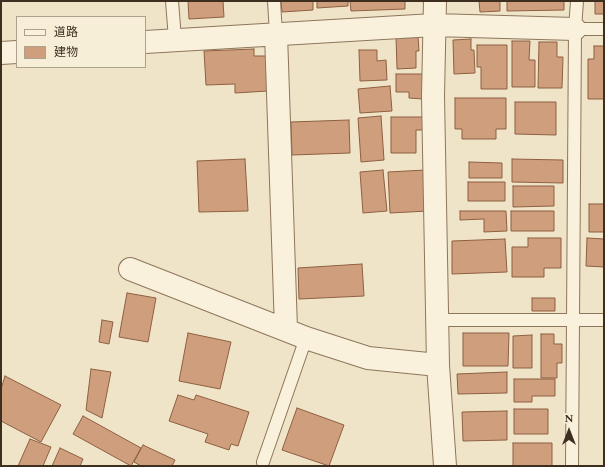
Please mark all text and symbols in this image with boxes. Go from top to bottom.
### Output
legend [16,16,146,68]
text: 道路 [54,23,78,42]
text: 建物 [54,43,78,62]
text: N [565,410,573,427]
north arrow [549,411,589,451]

